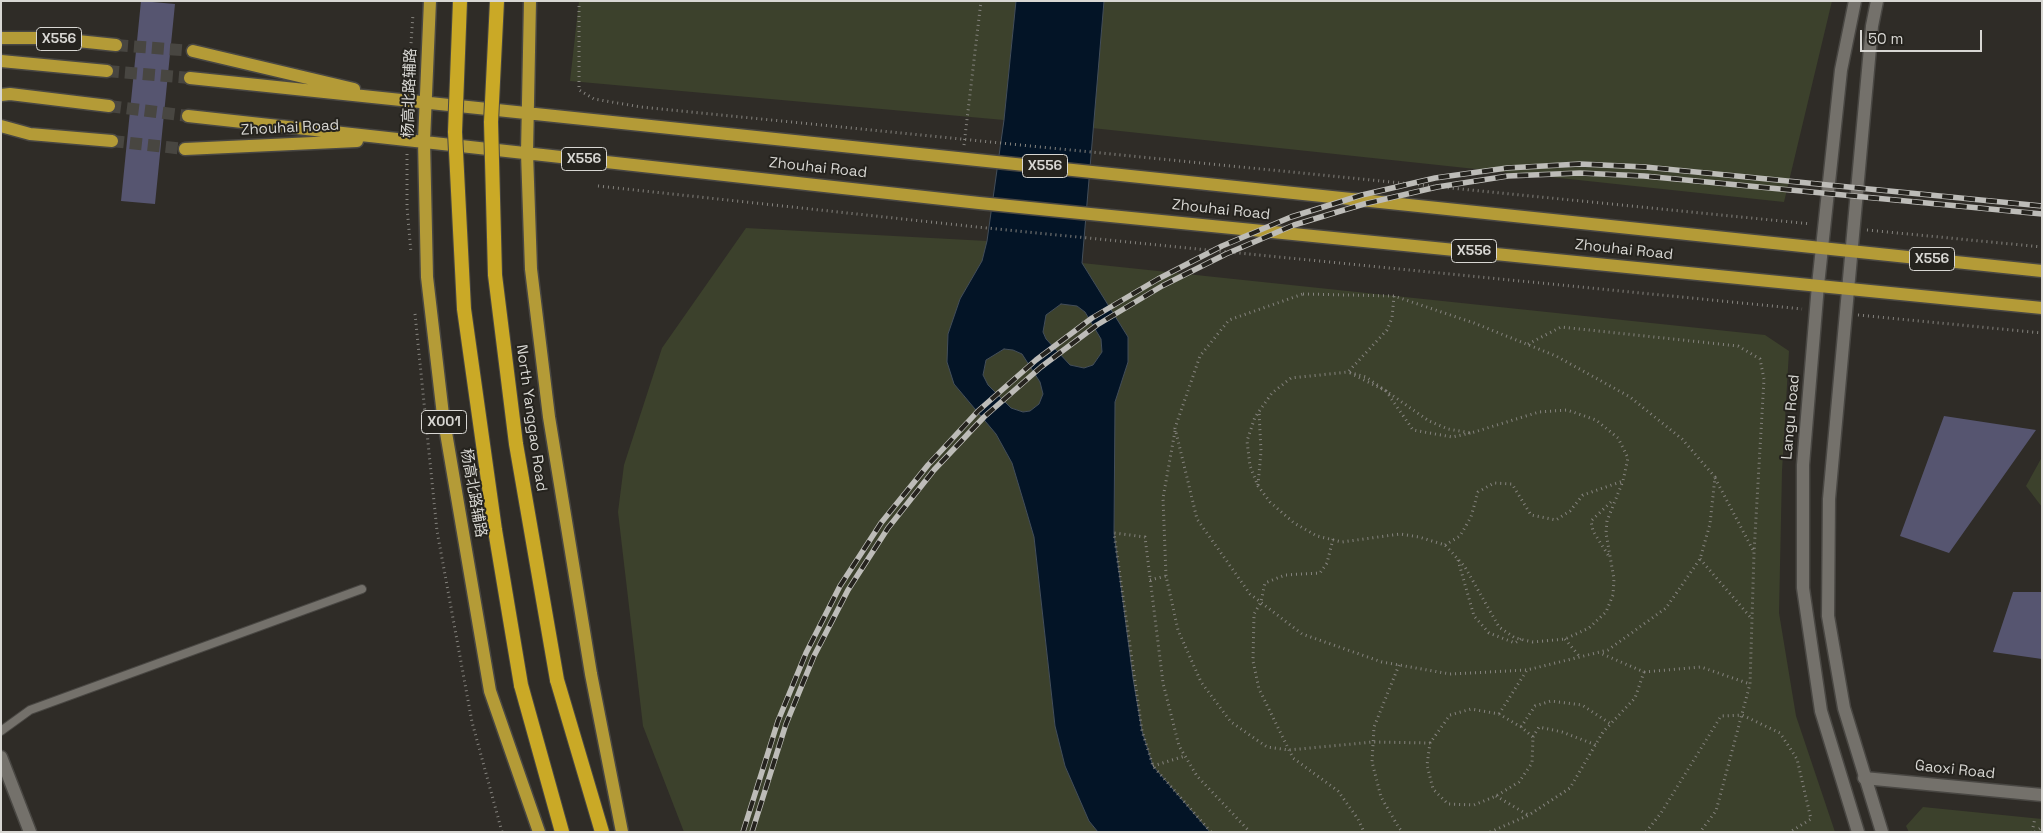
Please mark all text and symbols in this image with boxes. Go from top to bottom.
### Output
scale bar [1863,20,1986,52]
road number: X556 [36,28,82,50]
text: 50 m [1868,29,1903,48]
street label: 杨高北路辅路 [399,48,421,138]
street label: Zhouhai Road [240,116,340,140]
road number: X556 [562,148,606,170]
street label: Zhouhai Road [768,154,868,182]
road number: X556 [1022,154,1068,178]
street label: Zhouhai Road [1171,196,1271,224]
street label: Zhouhai Road [1574,236,1674,264]
road number: X556 [1452,240,1496,262]
road number: X556 [1910,248,1954,270]
street label: North Yanggao Road [512,343,550,493]
street label: Langu Road [1778,374,1804,460]
road number: X001 [422,411,466,434]
street label: 杨高北路辅路 [456,447,490,539]
street label: Gaoxi Road [1914,757,1996,783]

